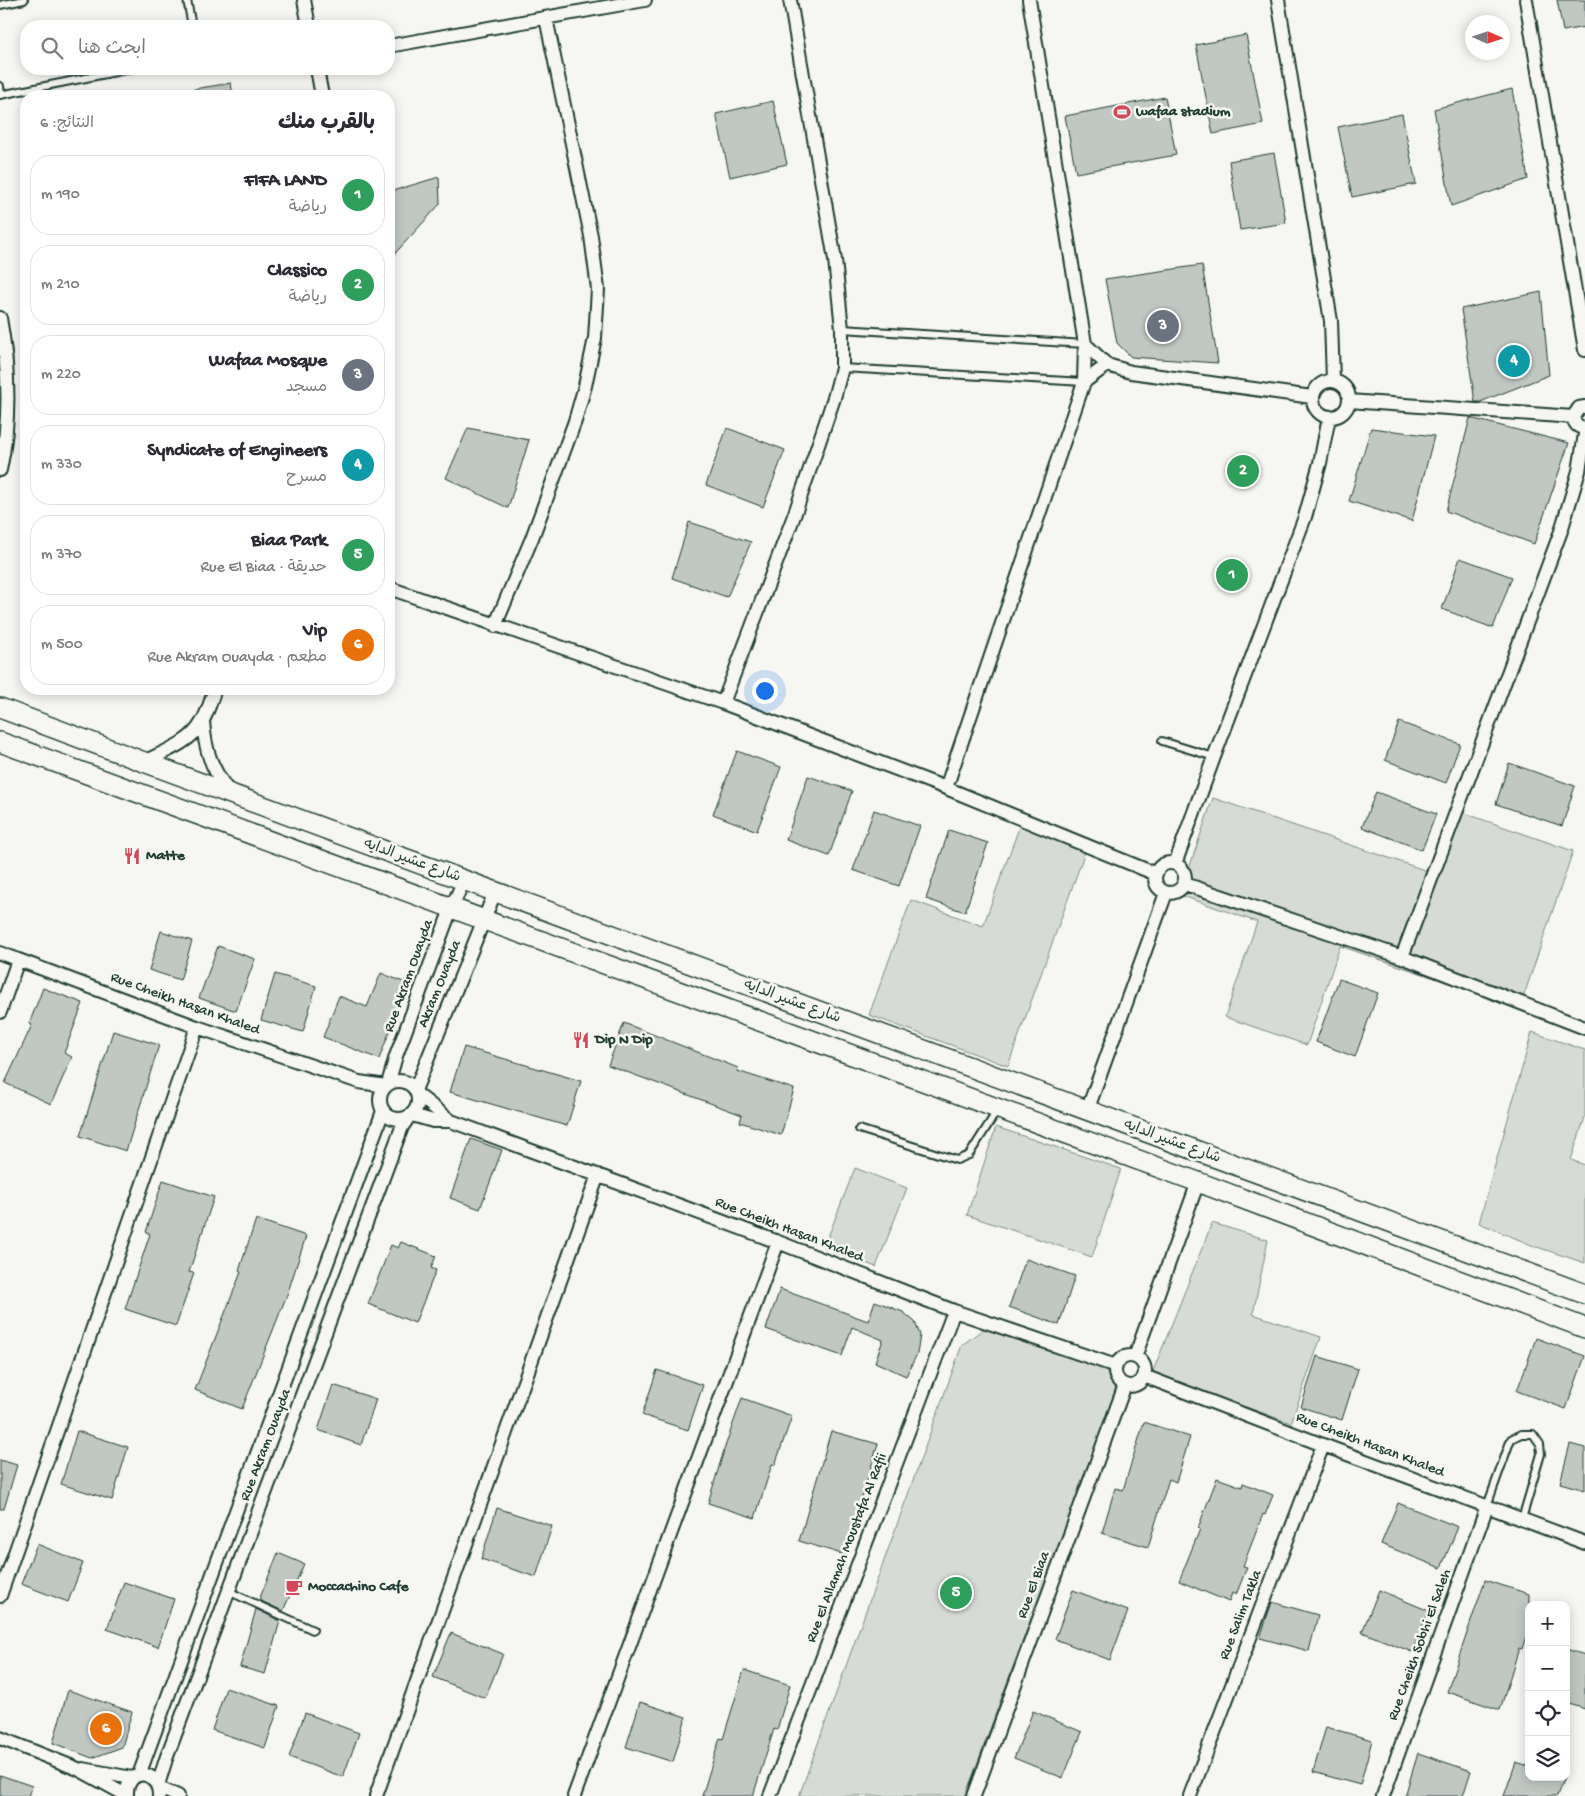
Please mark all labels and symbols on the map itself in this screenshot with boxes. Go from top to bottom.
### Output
north arrow [1465,15,1510,60]
sports icon: wafaa stadium [1112,102,1132,122]
place label: wafaa stadium [1135,103,1231,121]
pin: 3 [1147,307,1179,345]
pin: 4 [1498,342,1530,380]
pin: 2 [1227,452,1259,490]
pin: 1 [1216,556,1248,594]
your location [752,678,778,704]
street label: شارع عشير الدايه [361,835,463,887]
restaurant icon: Matte [122,846,142,866]
place label: Matte [146,847,186,865]
street label: Rue Akram Ouayda [380,917,438,1035]
street label: Akram Ouayda [414,937,466,1030]
street label: Rue Cheikh Hasan Khaled [108,969,263,1040]
street label: شارع عشير الدايه [741,976,843,1028]
restaurant icon: Dip N Dip [571,1030,591,1050]
place label: Dip N Dip [593,1031,653,1049]
street label: شارع عشير الدايه [1121,1116,1223,1168]
street label: Rue Cheikh Hasan Khaled [712,1193,867,1267]
street label: Rue Akram Ouayda [236,1386,296,1504]
street label: Rue Cheikh Hasan Khaled [1293,1408,1448,1482]
street label: Rue El Allamah Moustafa Al Rafii [803,1451,891,1645]
street label: Rue El Biaa [1014,1548,1055,1621]
street label: Rue Salim Takla [1216,1567,1267,1662]
street label: Rue Cheikh Sobhi El Saleh [1384,1567,1456,1723]
pin: 5 [940,1574,972,1612]
cafe icon: Moccachino Cafe [284,1577,304,1597]
place label: Moccachino Cafe [308,1578,410,1596]
pin: 6 [90,1710,122,1748]

